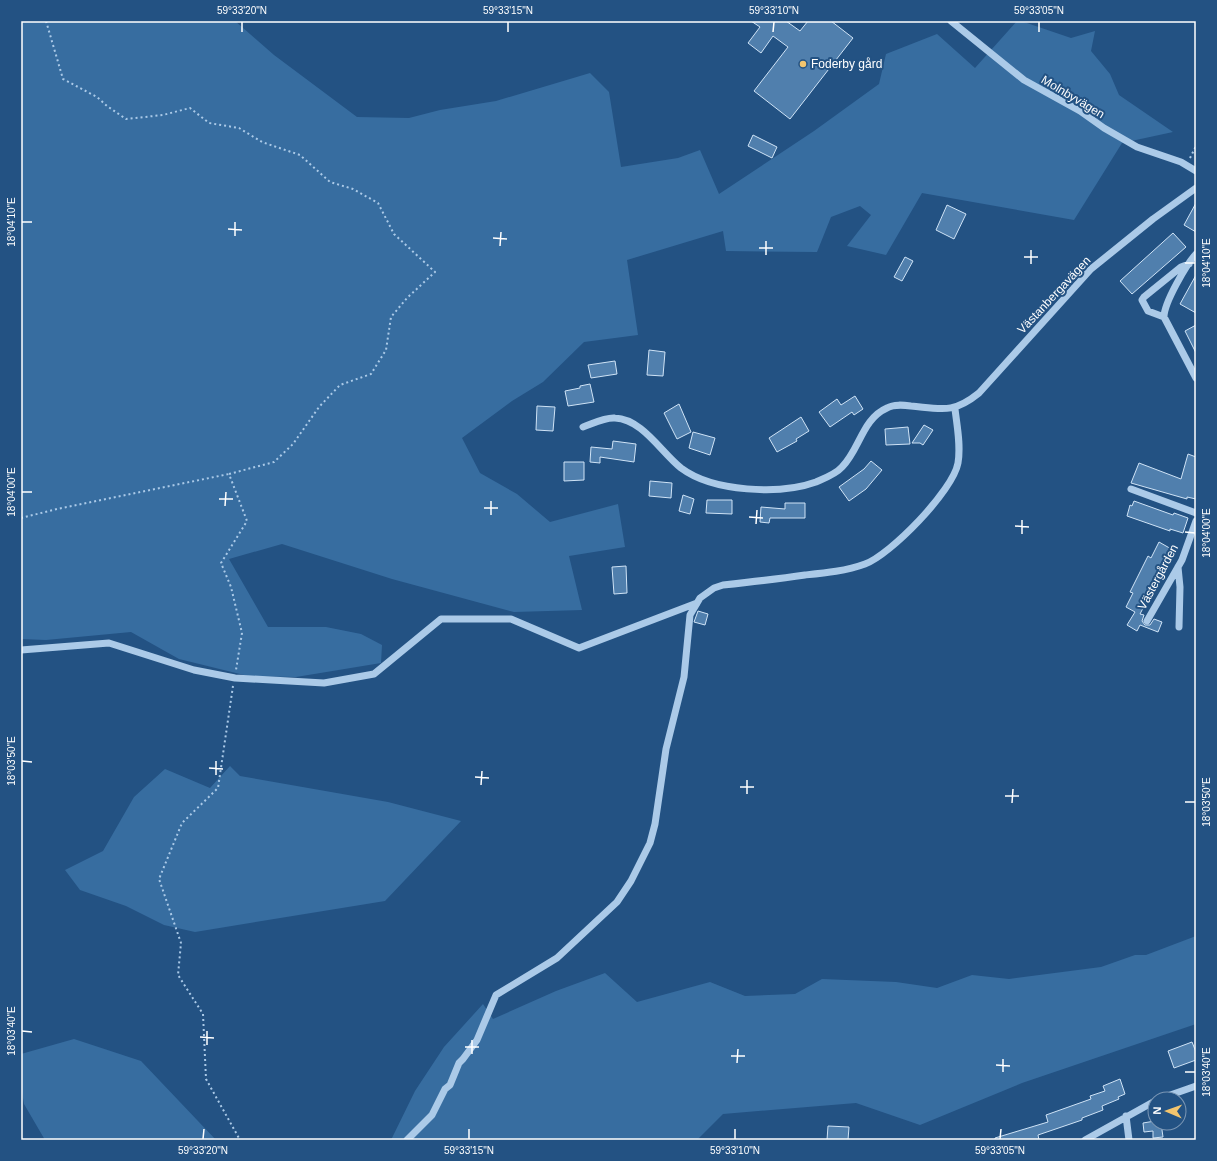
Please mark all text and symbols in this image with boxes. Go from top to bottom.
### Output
text: 59°33'20"N [217,5,267,16]
text: 59°33'15"N [483,5,533,16]
text: 59°33'10"N [749,5,799,16]
text: 59°33'05"N [1014,5,1064,16]
place label: Foderby gård [811,57,882,71]
marker: Foderby gård [798,59,808,69]
street label: Molnbyvägen [1039,73,1107,121]
text: 18°04'10"E [6,197,17,247]
text: 18°04'10"E [1201,238,1212,288]
street label: Västanbergavägen [1015,253,1093,337]
text: 18°04'00"E [6,467,17,517]
text: 18°04'00"E [1201,508,1212,558]
street label: Västergården [1135,542,1181,612]
text: 18°03'50"E [6,736,17,786]
text: 18°03'50"E [1201,777,1212,827]
text: 18°03'40"E [6,1006,17,1056]
text: 18°03'40"E [1201,1047,1212,1097]
north arrow [1147,1091,1187,1131]
text: N [1151,1106,1163,1115]
text: 59°33'20"N [178,1145,228,1156]
text: 59°33'15"N [444,1145,494,1156]
text: 59°33'10"N [710,1145,760,1156]
text: 59°33'05"N [975,1145,1025,1156]

